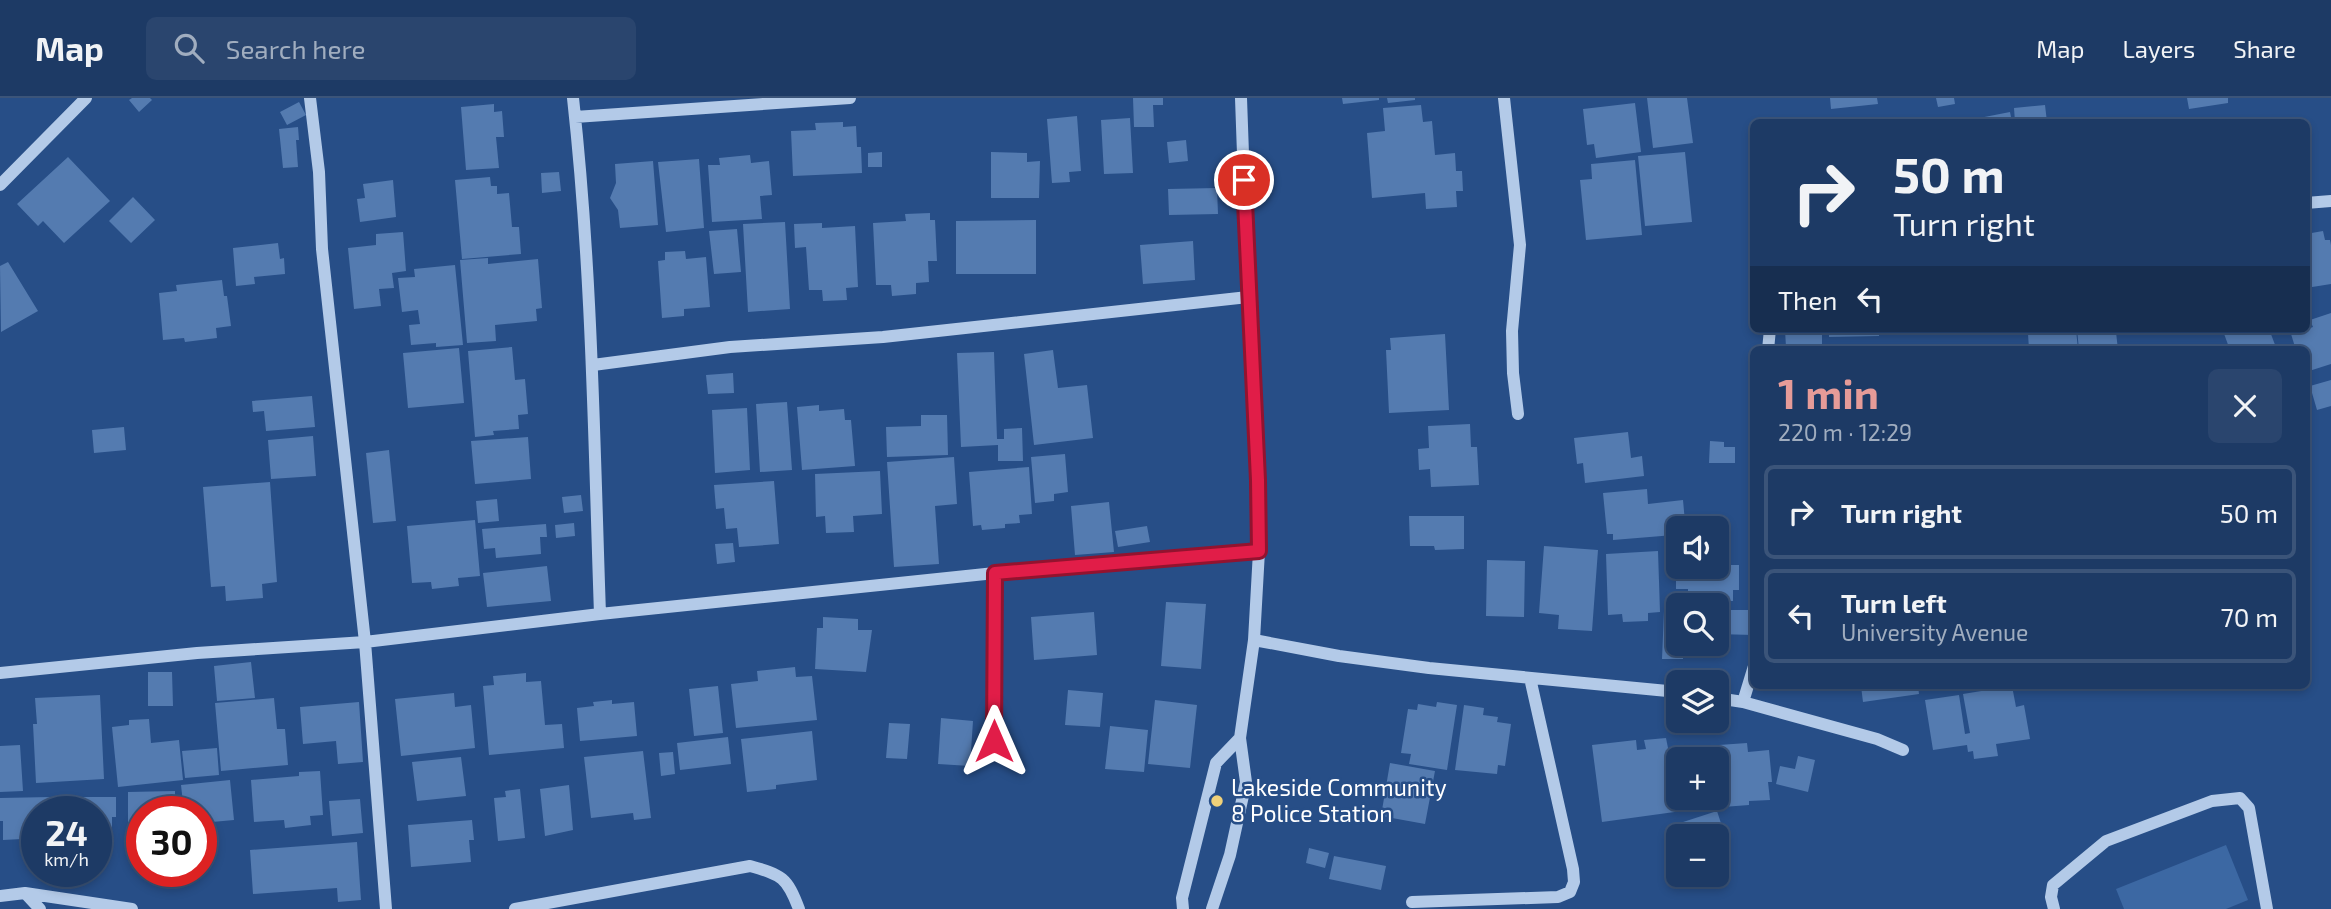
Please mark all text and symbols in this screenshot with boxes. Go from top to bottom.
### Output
search box [146,17,636,80]
text: Map [35,28,104,68]
icon: search [170,29,208,67]
text: Search here [226,33,365,64]
text: Map [2036,34,2084,63]
text: Layers [2122,34,2195,63]
text: Share [2233,34,2296,63]
text: 50 m [1893,144,2005,203]
icon: right [1778,147,1869,238]
pin [1214,150,1274,210]
icon: arrive [1225,161,1263,199]
text: Turn right [1893,204,2035,242]
icon: left [1851,280,1889,318]
text: Then [1778,284,1837,315]
text: 1 min [1778,367,1879,417]
button: close [2208,369,2282,443]
text: 220 m · 12:29 [1778,418,1912,446]
icon: right [1782,493,1820,531]
text: Turn right [1841,497,1962,528]
text: 50 m [2220,497,2278,528]
map controls [1666,516,1729,887]
button: sound [1666,516,1729,579]
text: Turn left [1841,587,1947,618]
button: search [1666,593,1729,656]
icon: left [1782,597,1820,635]
text: 70 m [2220,601,2278,632]
text: University Avenue [1841,618,2028,646]
button: layers [1666,670,1729,733]
position arrow [957,704,1031,778]
button: + [1666,747,1729,810]
place label: Lakeside Community 8 Police Station [1231,773,1447,827]
marker: Lakeside Community 8 Police Station [1209,793,1225,809]
speed limit sign: 30 [126,796,217,887]
text: 24 [45,811,88,853]
button: − [1666,824,1729,887]
text: km/h [44,848,89,870]

